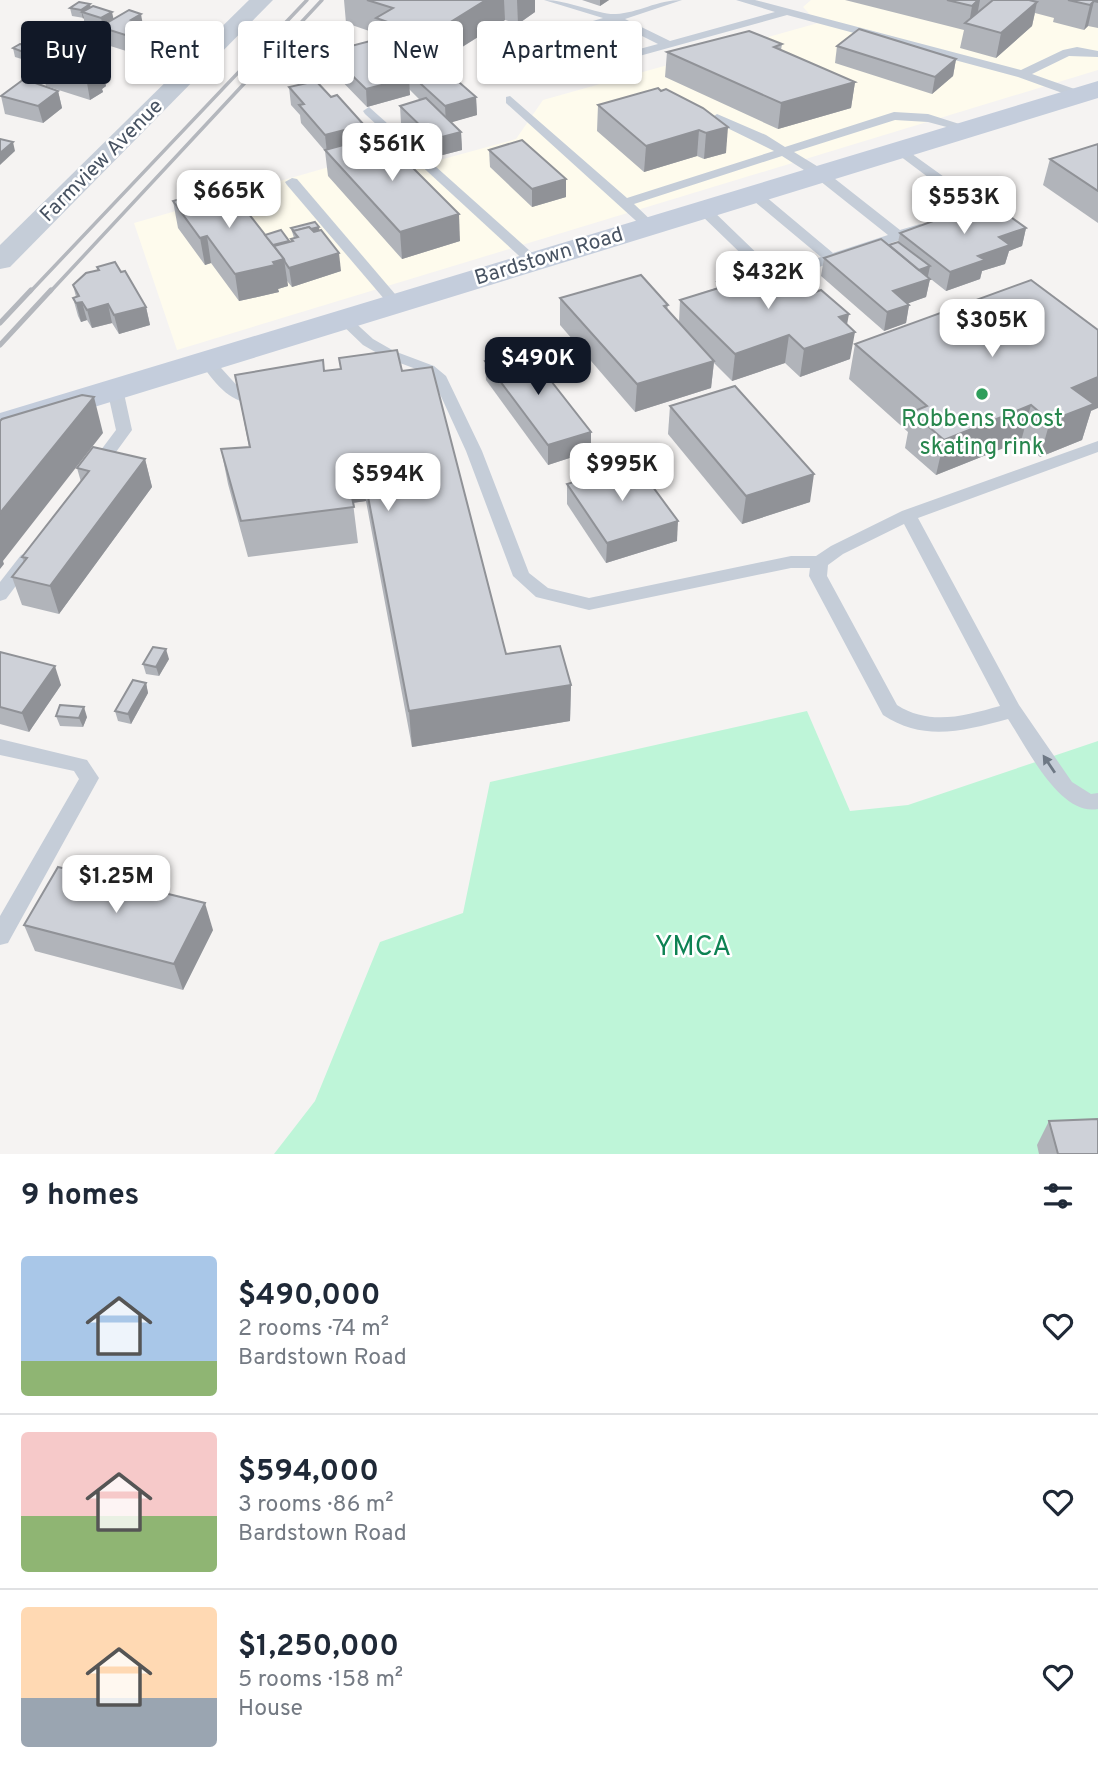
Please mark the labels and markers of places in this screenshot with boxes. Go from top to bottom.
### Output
pin: $561K [343,124,441,183]
pin: $665K [180,170,278,230]
pin: $553K [915,176,1013,236]
pin: $432K [719,252,817,311]
pin: $305K [943,300,1041,359]
pin: $490K [489,338,587,397]
marker: Robbens Roost skating rink [974,386,990,402]
place label: Robbens Roost skating rink [901,405,1063,463]
pin: $995K [573,444,671,503]
pin: $594K [339,454,437,513]
pin: $1.25M [59,856,173,915]

